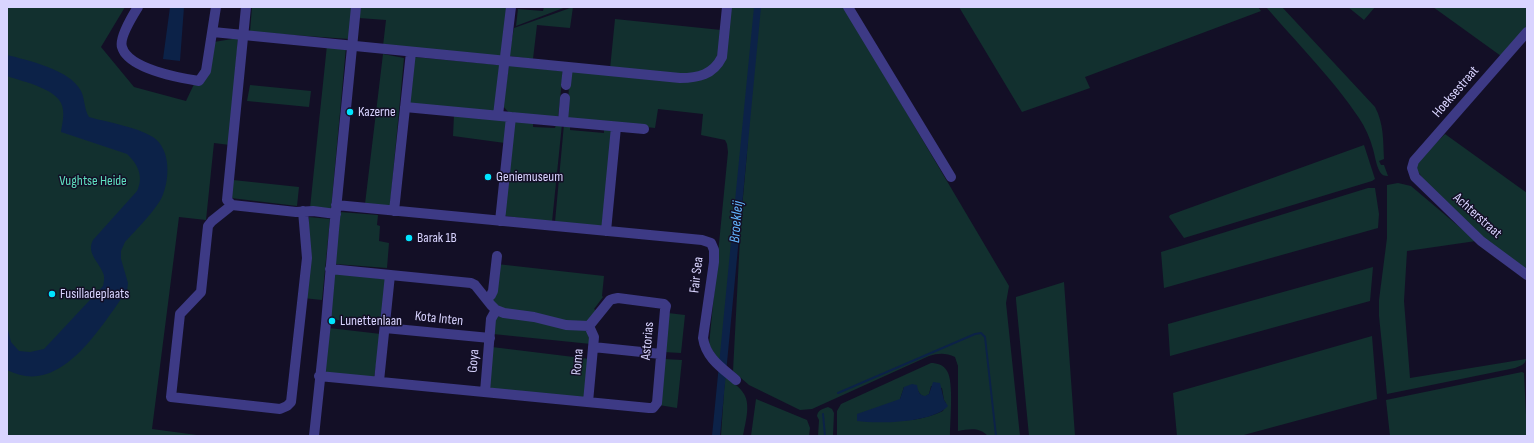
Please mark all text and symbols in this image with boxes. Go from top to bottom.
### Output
street label: Hoeksestraat [1429,63,1483,121]
place label: Kazerne [358,104,396,120]
marker: Kazerne [345,107,355,117]
place label: Geniemuseum [496,169,563,185]
marker: Geniemuseum [483,172,493,182]
park label: Vughtse Heide [59,173,127,189]
street label: Achterstraat [1449,190,1505,242]
water label: Broekleij [726,200,748,244]
place label: Barak 1B [417,230,457,246]
marker: Barak 1B [404,233,414,243]
street label: Fair Sea [686,256,708,294]
place label: Fusilladeplaats [60,286,129,302]
marker: Fusilladeplaats [47,289,57,299]
street label: Kota Inten [414,308,464,330]
place label: Lunettenlaan [340,313,402,329]
marker: Lunettenlaan [327,316,337,326]
street label: Astorias [638,321,658,361]
street label: Roma [568,348,588,376]
street label: Goya [465,349,483,373]

